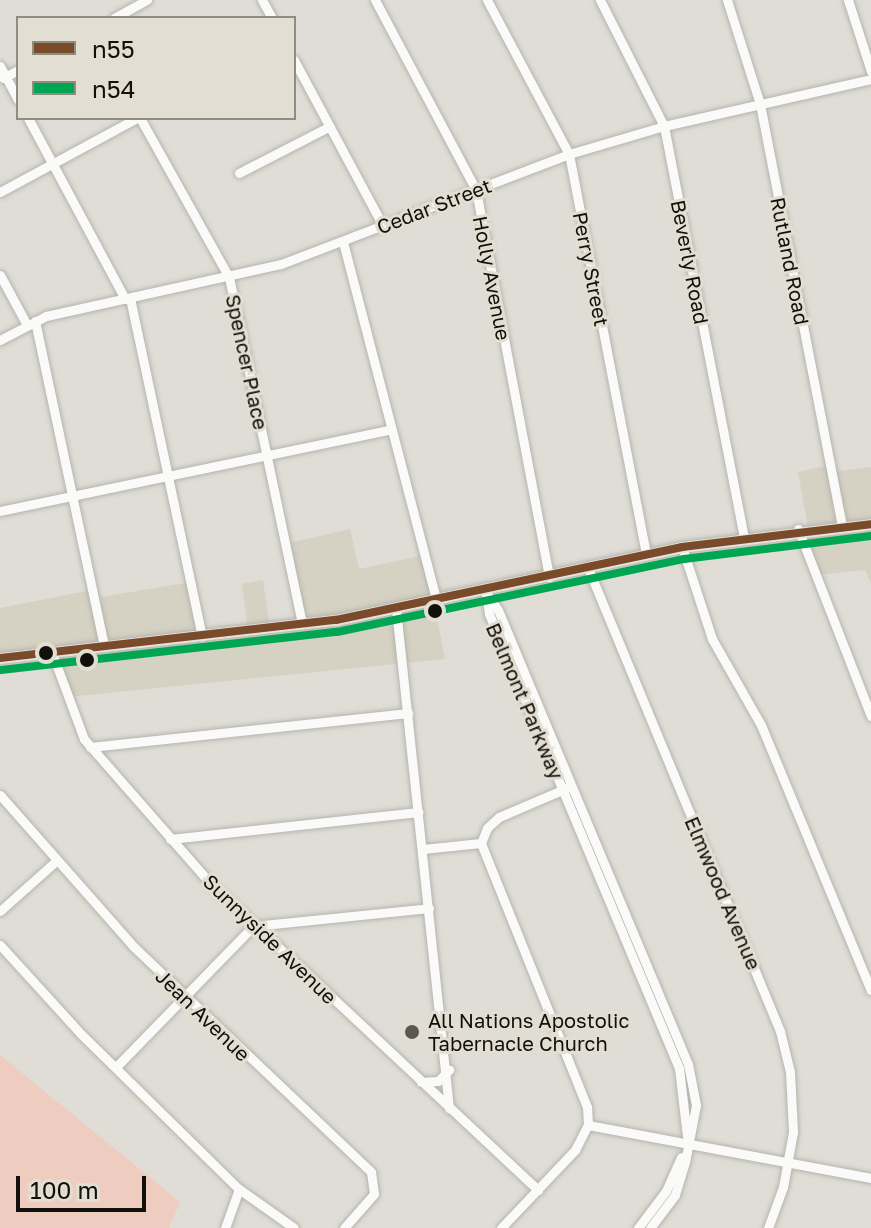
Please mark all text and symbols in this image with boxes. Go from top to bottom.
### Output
legend [16,16,296,120]
text: n55 [92,34,135,63]
text: n54 [92,74,135,103]
street label: Cedar Street [373,173,495,239]
street label: Rutland Road [766,195,814,327]
street label: Beverly Road [666,198,714,326]
street label: Perry Street [568,210,614,328]
street label: Holly Avenue [468,214,516,342]
street label: Spencer Place [221,292,273,432]
unlabelled marker [427,603,443,619]
street label: Belmont Parkway [481,619,569,783]
unlabelled marker [38,645,54,661]
unlabelled marker [79,652,95,668]
street label: Elmwood Avenue [680,813,766,973]
street label: Sunnyside Avenue [198,869,342,1009]
street label: Jean Avenue [151,964,255,1066]
place label: All Nations Apostolic Tabernacle Church [428,1008,629,1055]
marker: All Nations Apostolic Tabernacle Church [403,1023,421,1041]
scale bar [20,1160,150,1210]
text: 100 m [30,1175,99,1204]

